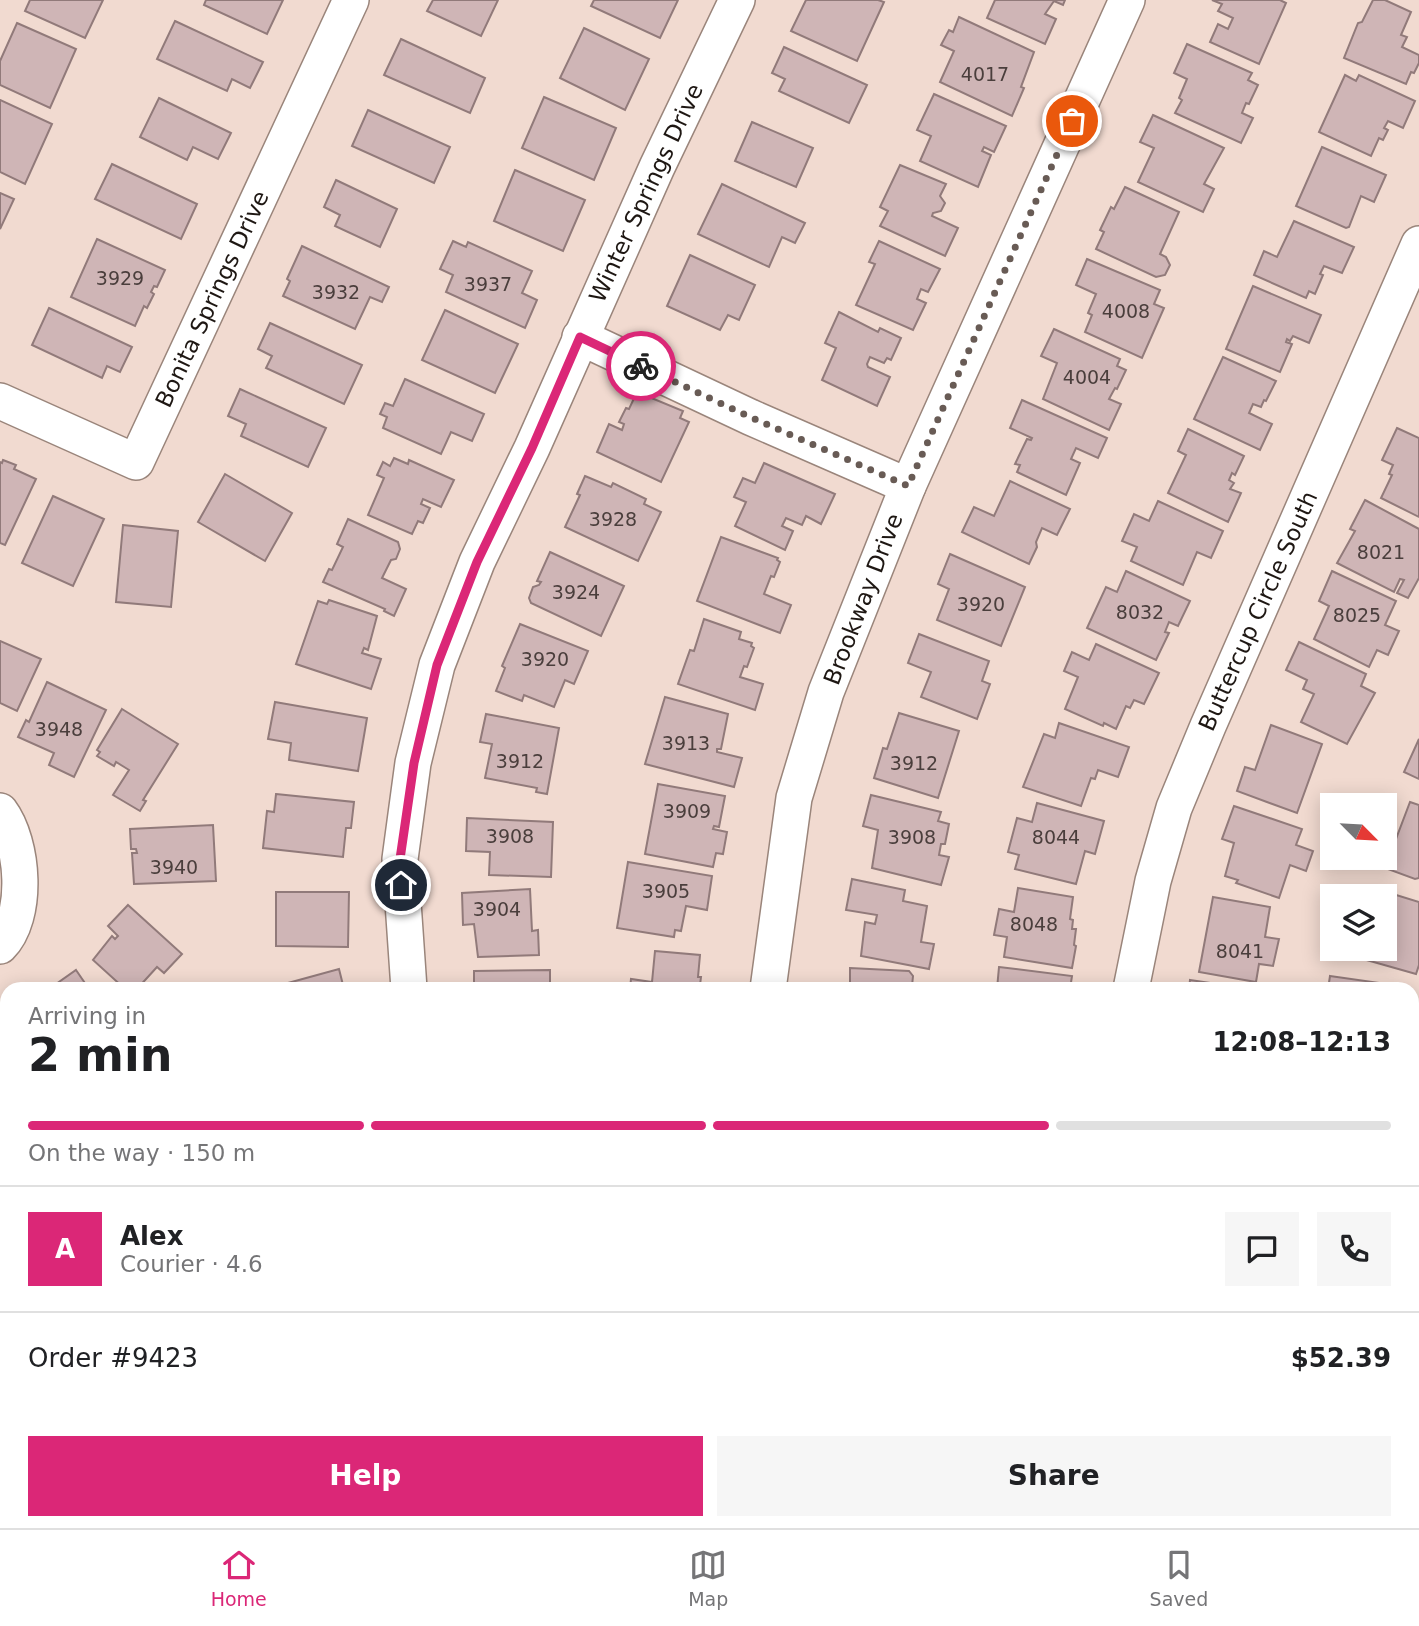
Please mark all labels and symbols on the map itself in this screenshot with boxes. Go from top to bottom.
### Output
house number: 4017 [961,63,1009,85]
street label: Winter Springs Drive [584,80,708,306]
pin [1042,91,1102,151]
street label: Bonita Springs Drive [150,187,274,411]
house number: 3929 [96,267,144,289]
house number: 3937 [464,273,512,295]
house number: 3932 [312,281,360,303]
house number: 4008 [1102,300,1150,322]
courier [606,331,676,401]
house number: 4004 [1063,366,1111,388]
street label: Buttercup Circle South [1193,487,1323,735]
house number: 3928 [589,508,637,530]
street label: Brookway Drive [818,510,908,688]
house number: 8021 [1357,541,1405,563]
house number: 3924 [552,581,600,603]
house number: 3920 [957,593,1005,615]
house number: 8032 [1116,601,1164,623]
house number: 8025 [1333,604,1381,626]
house number: 3920 [521,648,569,670]
house number: 3948 [35,718,83,740]
house number: 3913 [662,732,710,754]
house number: 3912 [496,750,544,772]
house number: 3912 [890,752,938,774]
north arrow [1320,793,1396,870]
house number: 3909 [663,800,711,822]
house number: 3908 [486,825,534,847]
house number: 3908 [888,826,936,848]
house number: 8044 [1032,826,1080,848]
pin [371,855,431,915]
house number: 3940 [150,856,198,878]
house number: 3905 [642,880,690,902]
house number: 3904 [473,898,521,920]
house number: 8048 [1010,913,1058,935]
house number: 8041 [1216,940,1264,962]

